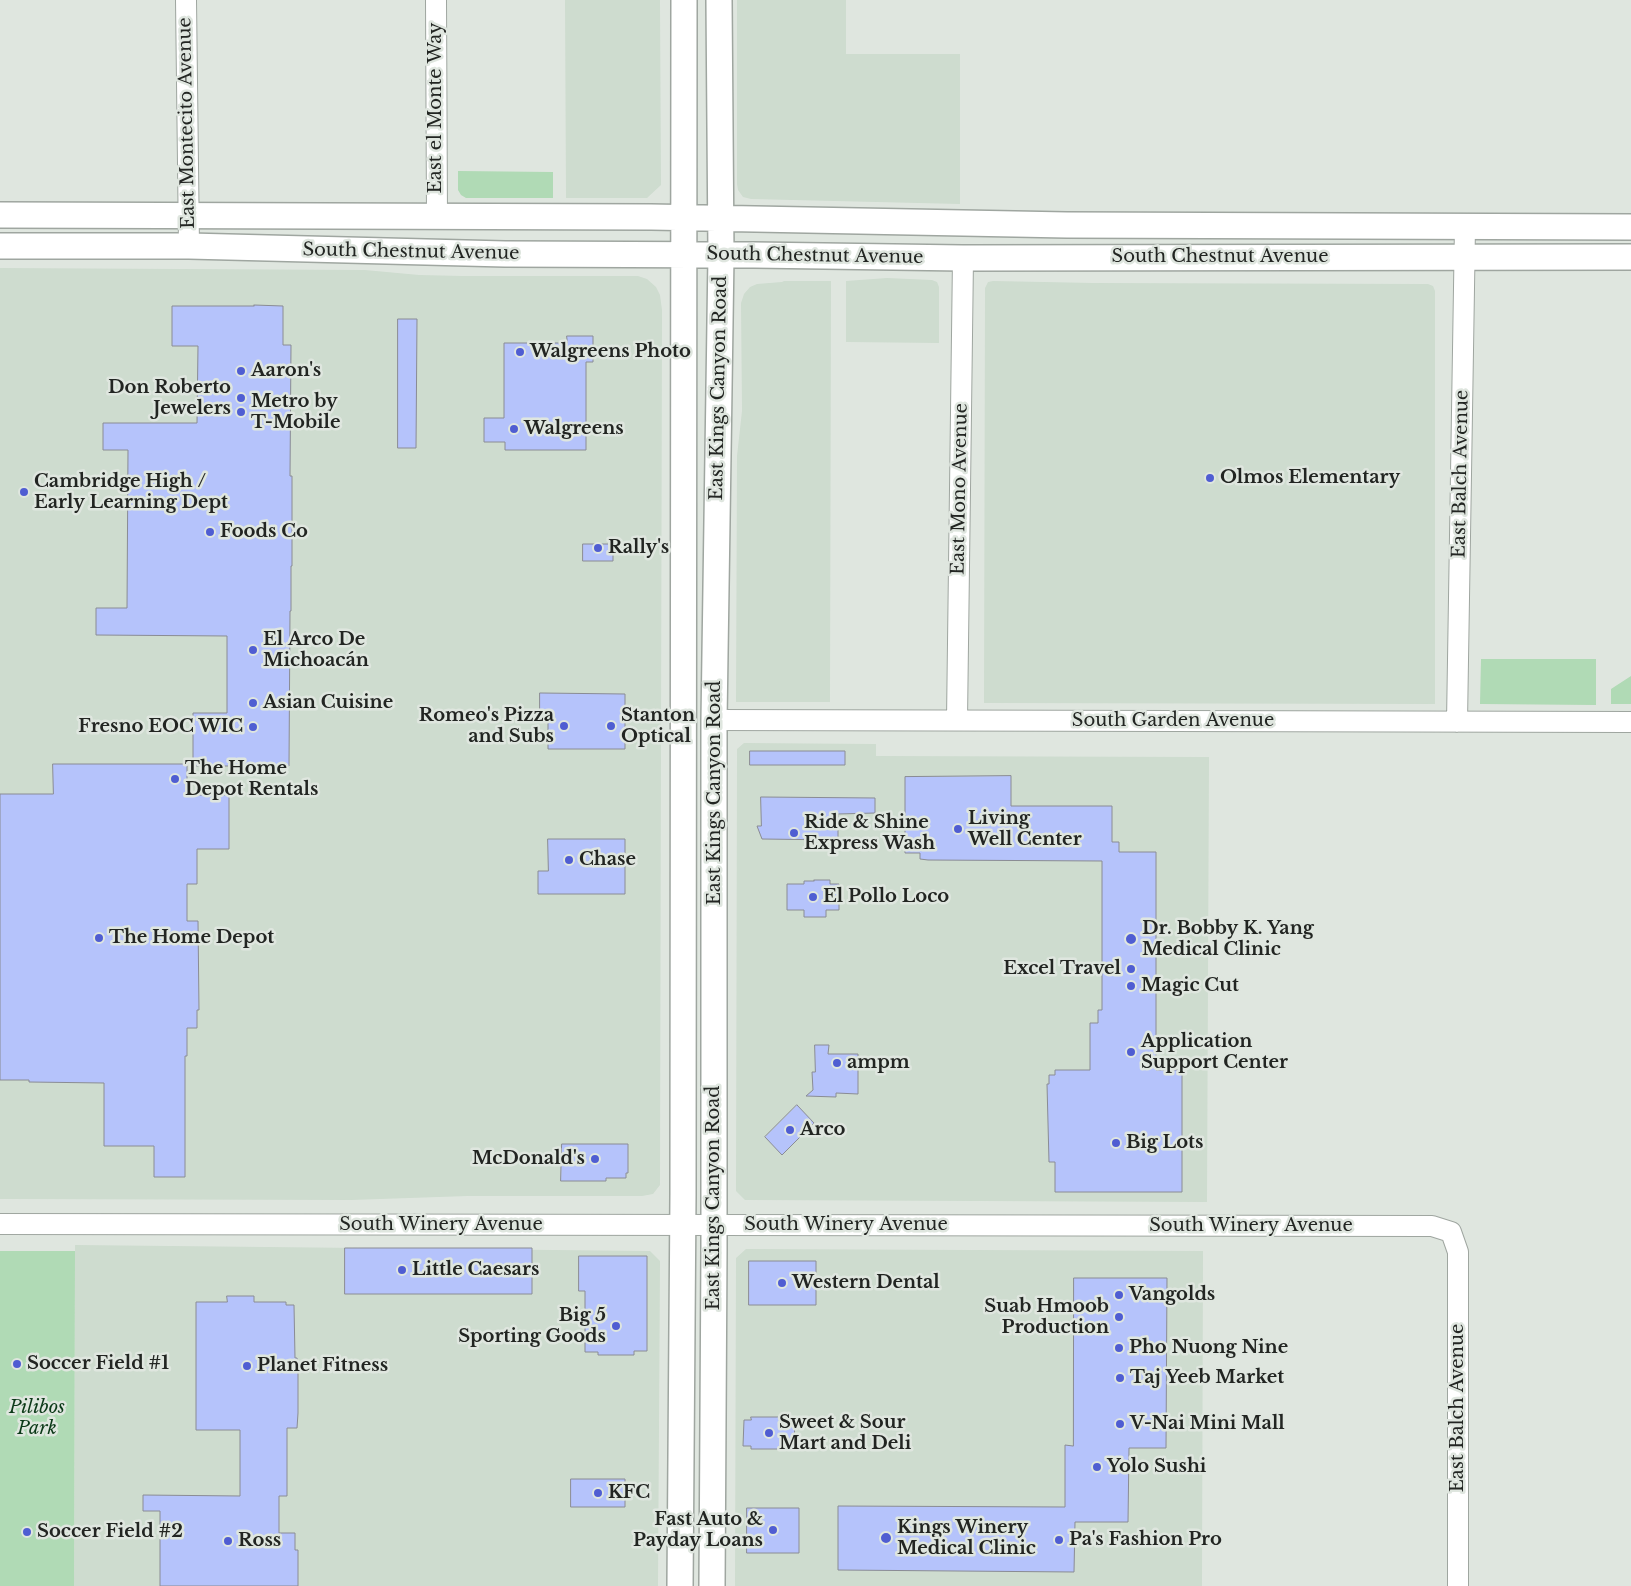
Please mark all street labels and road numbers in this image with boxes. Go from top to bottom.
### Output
street label: East Montecito Avenue [174,17,200,229]
street label: East el Monte Way [425,23,447,193]
street label: South Chestnut Avenue [302,239,520,265]
street label: South Chestnut Avenue [706,243,924,269]
street label: South Chestnut Avenue [1112,246,1328,268]
street label: East Kings Canyon Road [706,275,732,501]
street label: East Balch Avenue [1449,390,1473,558]
street label: East Mono Avenue [948,403,972,575]
street label: East Kings Canyon Road [704,681,726,905]
street label: South Garden Avenue [1072,710,1274,732]
street label: East Kings Canyon Road [703,1086,725,1310]
street label: South Winery Avenue [339,1214,543,1236]
street label: South Winery Avenue [744,1214,948,1236]
street label: South Winery Avenue [1149,1215,1353,1237]
street label: East Balch Avenue [1447,1324,1469,1492]

